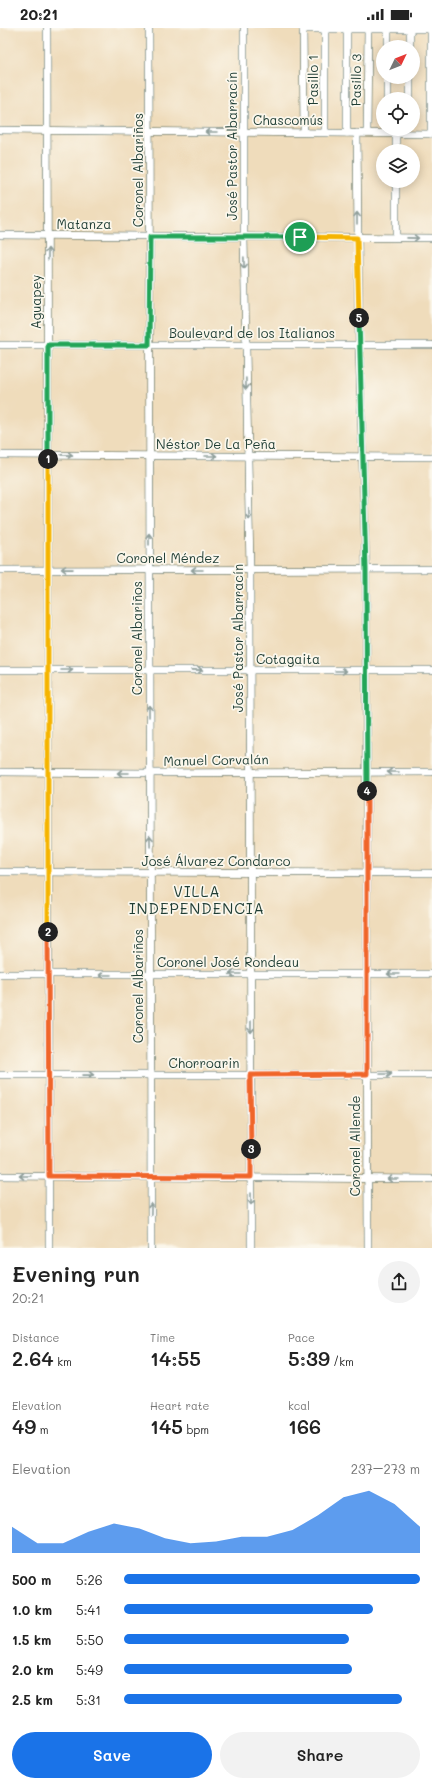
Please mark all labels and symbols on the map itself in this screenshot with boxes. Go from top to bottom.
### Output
north arrow [376,40,420,84]
street label: Pasillo 3 [347,53,364,106]
street label: Pasillo 1 [304,55,321,105]
street label: José Pastor Albarracín [223,72,240,220]
street label: Chascomús [253,111,323,128]
street label: Coronel Albariños [129,113,146,227]
one-way arrow [205,128,218,136]
one-way arrow [353,212,361,225]
street label: Matanza [57,215,111,232]
pin [283,220,317,254]
one-way arrow [406,234,419,242]
one-way arrow [44,248,52,261]
one-way arrow [240,256,248,269]
street label: Aguapey [27,274,44,329]
pin: 5 [349,308,369,328]
street label: Boulevard de los Italianos [169,324,335,341]
one-way arrow [242,377,250,390]
street label: Néstor De La Peña [156,435,276,452]
pin: 1 [38,449,58,469]
one-way arrow [60,451,73,459]
one-way arrow [204,452,217,460]
one-way arrow [245,507,252,520]
one-way arrow [145,533,153,546]
street label: Coronel Méndez [116,549,220,566]
street label: José Pastor Albarracín [229,564,246,712]
one-way arrow [61,566,74,573]
one-way arrow [191,566,204,574]
street label: Coronel Albariños [128,581,145,695]
street label: Cotagaita [256,650,320,667]
one-way arrow [60,666,73,674]
one-way arrow [190,666,203,674]
one-way arrow [334,667,347,675]
one-way arrow [145,705,153,718]
street label: Manuel Corvalán [163,750,269,769]
one-way arrow [387,768,400,776]
one-way arrow [117,769,130,777]
pin: 4 [357,781,377,801]
one-way arrow [146,835,154,848]
street label: José Álvarez Condarco [142,852,291,869]
district label: VILLA INDEPENDENCIA [129,881,265,918]
pin: 2 [38,922,58,942]
street label: Coronel Albariños [129,929,146,1043]
street label: Coronel José Rondeau [157,953,299,970]
one-way arrow [229,970,242,978]
one-way arrow [387,970,400,978]
one-way arrow [99,971,112,979]
one-way arrow [247,1020,255,1033]
street label: Chorroarin [169,1054,239,1071]
one-way arrow [379,1070,392,1078]
one-way arrow [81,1071,94,1079]
street label: Coronel Allende [346,1096,363,1196]
pin: 3 [241,1139,261,1159]
one-way arrow [19,1172,32,1180]
one-way arrow [387,1175,400,1183]
one-way arrow [247,1192,255,1205]
one-way arrow [147,1203,155,1216]

